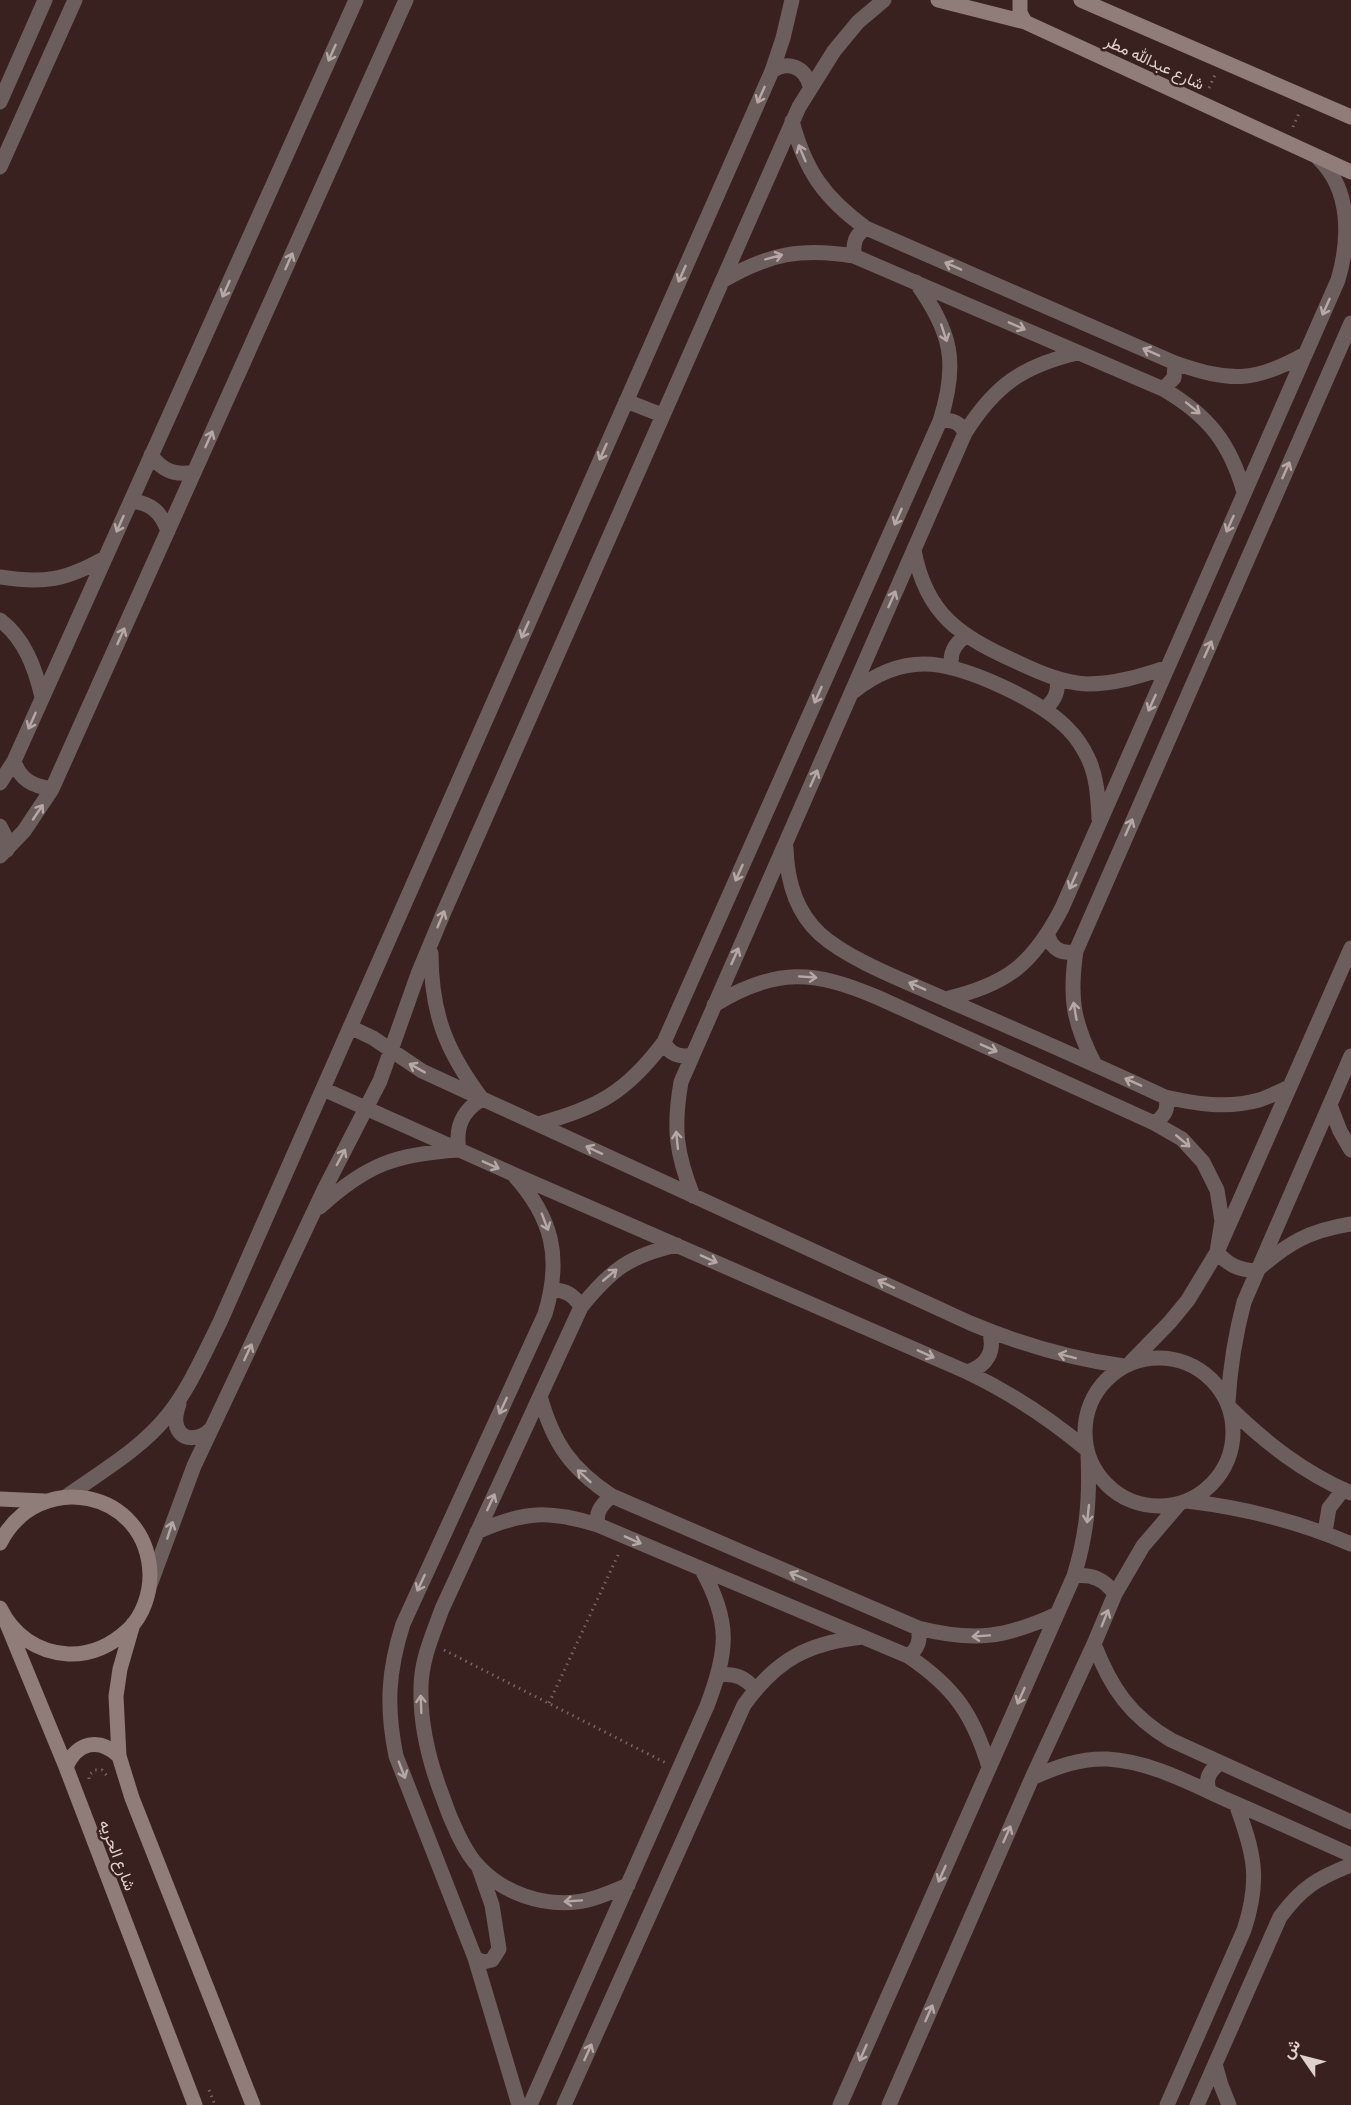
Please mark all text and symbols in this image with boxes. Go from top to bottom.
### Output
street label: شارع عبدالله مطر [1101,30,1208,95]
one-way arrow [326,44,337,62]
one-way arrow [755,86,767,104]
one-way arrow [796,145,807,163]
one-way arrow [765,251,784,262]
one-way arrow [284,252,296,270]
one-way arrow [945,260,963,271]
one-way arrow [676,264,688,282]
one-way arrow [220,279,231,297]
one-way arrow [1320,298,1331,316]
one-way arrow [1007,321,1025,332]
one-way arrow [939,323,950,342]
one-way arrow [1143,346,1161,357]
one-way arrow [1185,402,1201,415]
one-way arrow [204,430,216,448]
one-way arrow [597,443,608,461]
one-way arrow [1281,462,1292,480]
one-way arrow [891,507,903,525]
one-way arrow [114,514,126,532]
one-way arrow [1224,514,1235,533]
one-way arrow [887,591,898,609]
one-way arrow [519,621,530,639]
one-way arrow [117,627,128,645]
one-way arrow [1202,640,1214,658]
one-way arrow [812,685,824,703]
one-way arrow [1146,693,1157,711]
one-way arrow [25,711,37,729]
one-way arrow [808,769,820,787]
one-way arrow [32,804,44,821]
one-way arrow [1124,819,1135,837]
one-way arrow [733,863,744,881]
one-way arrow [1067,872,1079,890]
one-way arrow [436,911,447,929]
one-way arrow [730,948,742,966]
one-way arrow [798,972,818,983]
one-way arrow [908,980,926,991]
one-way arrow [1069,1001,1080,1021]
one-way arrow [979,1043,997,1054]
one-way arrow [409,1062,426,1074]
one-way arrow [1125,1076,1143,1087]
one-way arrow [671,1130,682,1150]
one-way arrow [1175,1135,1191,1148]
one-way arrow [586,1144,604,1156]
one-way arrow [335,1149,347,1166]
one-way arrow [482,1159,500,1171]
one-way arrow [540,1213,551,1231]
one-way arrow [699,1254,717,1265]
one-way arrow [602,1268,617,1282]
one-way arrow [877,1278,895,1290]
one-way arrow [242,1343,254,1361]
one-way arrow [916,1349,934,1360]
one-way arrow [1058,1349,1077,1361]
one-way arrow [497,1396,509,1414]
one-way arrow [577,1469,592,1483]
one-way arrow [486,1493,497,1511]
one-way arrow [1082,1503,1093,1523]
one-way arrow [166,1521,177,1540]
one-way arrow [623,1535,642,1546]
one-way arrow [789,1570,807,1581]
one-way arrow [415,1573,426,1591]
one-way arrow [1100,1610,1111,1628]
one-way arrow [972,1631,992,1642]
one-way arrow [1014,1686,1026,1704]
one-way arrow [415,1694,427,1714]
one-way arrow [397,1761,408,1779]
street label: شارع الحريه [93,1817,141,1894]
one-way arrow [1002,1826,1013,1844]
one-way arrow [935,1865,946,1883]
one-way arrow [563,1896,583,1907]
one-way arrow [924,2004,935,2023]
north arrow [1273,2027,1333,2087]
text: ش [1277,2035,1304,2062]
one-way arrow [583,2043,594,2061]
one-way arrow [857,2043,869,2061]

